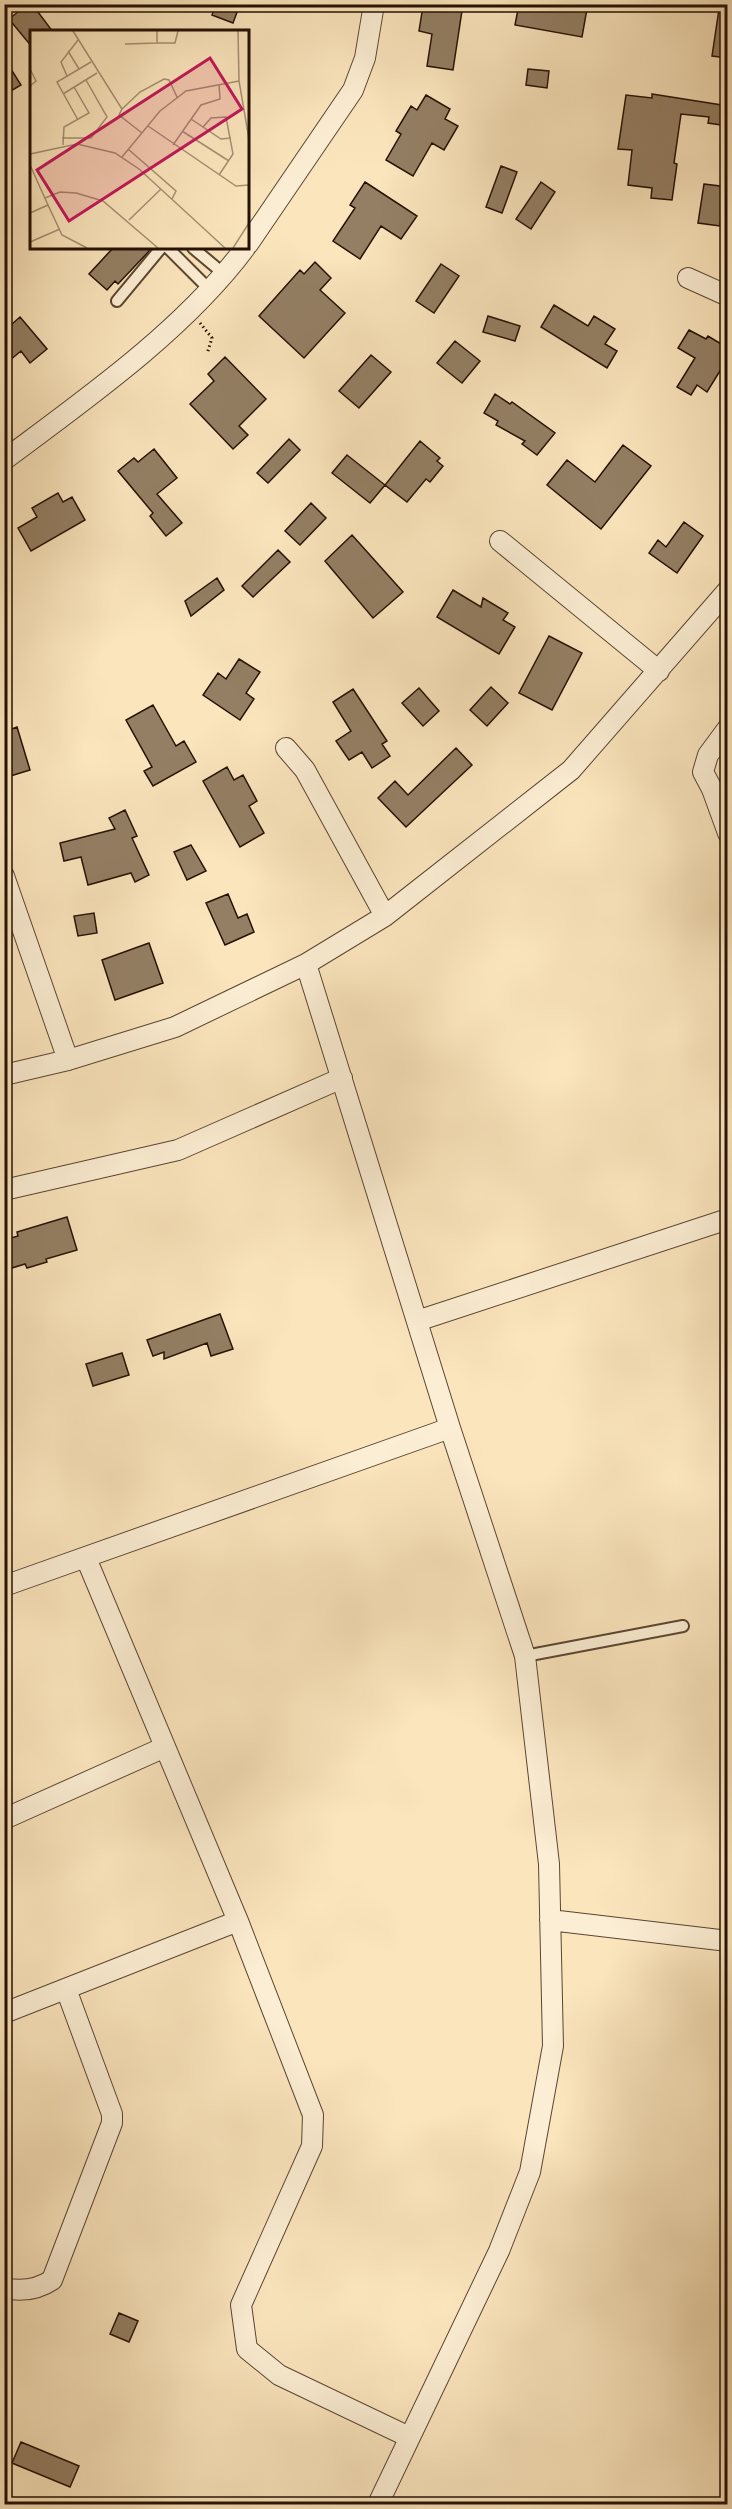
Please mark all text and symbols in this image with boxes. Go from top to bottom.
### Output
inset map [30,30,249,249]

